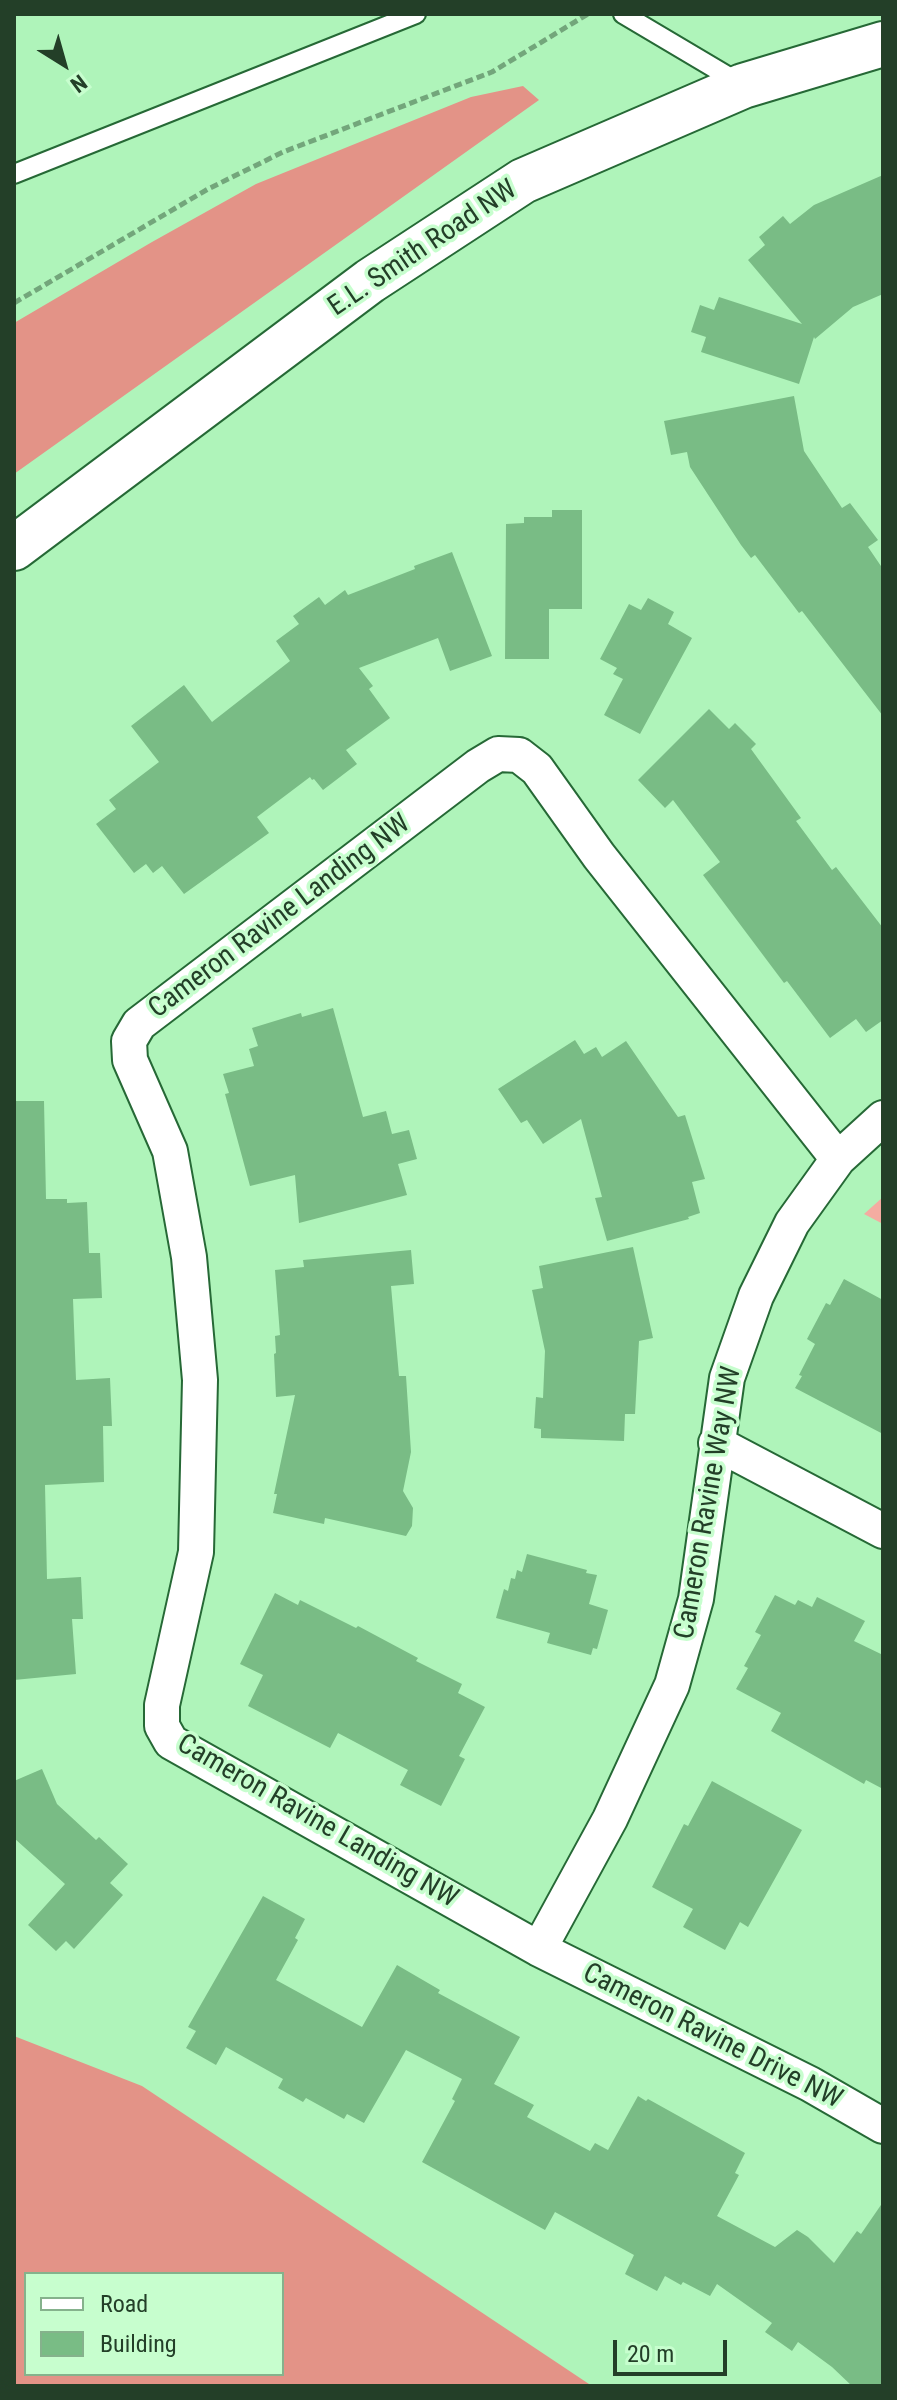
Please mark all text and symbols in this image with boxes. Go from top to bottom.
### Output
north arrow [24,24,104,104]
text: N [66,70,92,98]
street label: E.L. Smith Road NW [322,174,524,324]
street label: Cameron Ravine Landing NW [143,808,417,1026]
street label: Cameron Ravine Way NW [668,1364,750,1642]
street label: Cameron Ravine Landing NW [171,1728,463,1916]
street label: Cameron Ravine Drive NW [577,1957,847,2117]
legend [24,2272,284,2376]
text: Road [100,2290,148,2318]
scale bar [617,2324,731,2374]
text: Building [100,2330,177,2358]
text: 20 m [627,2340,674,2368]

